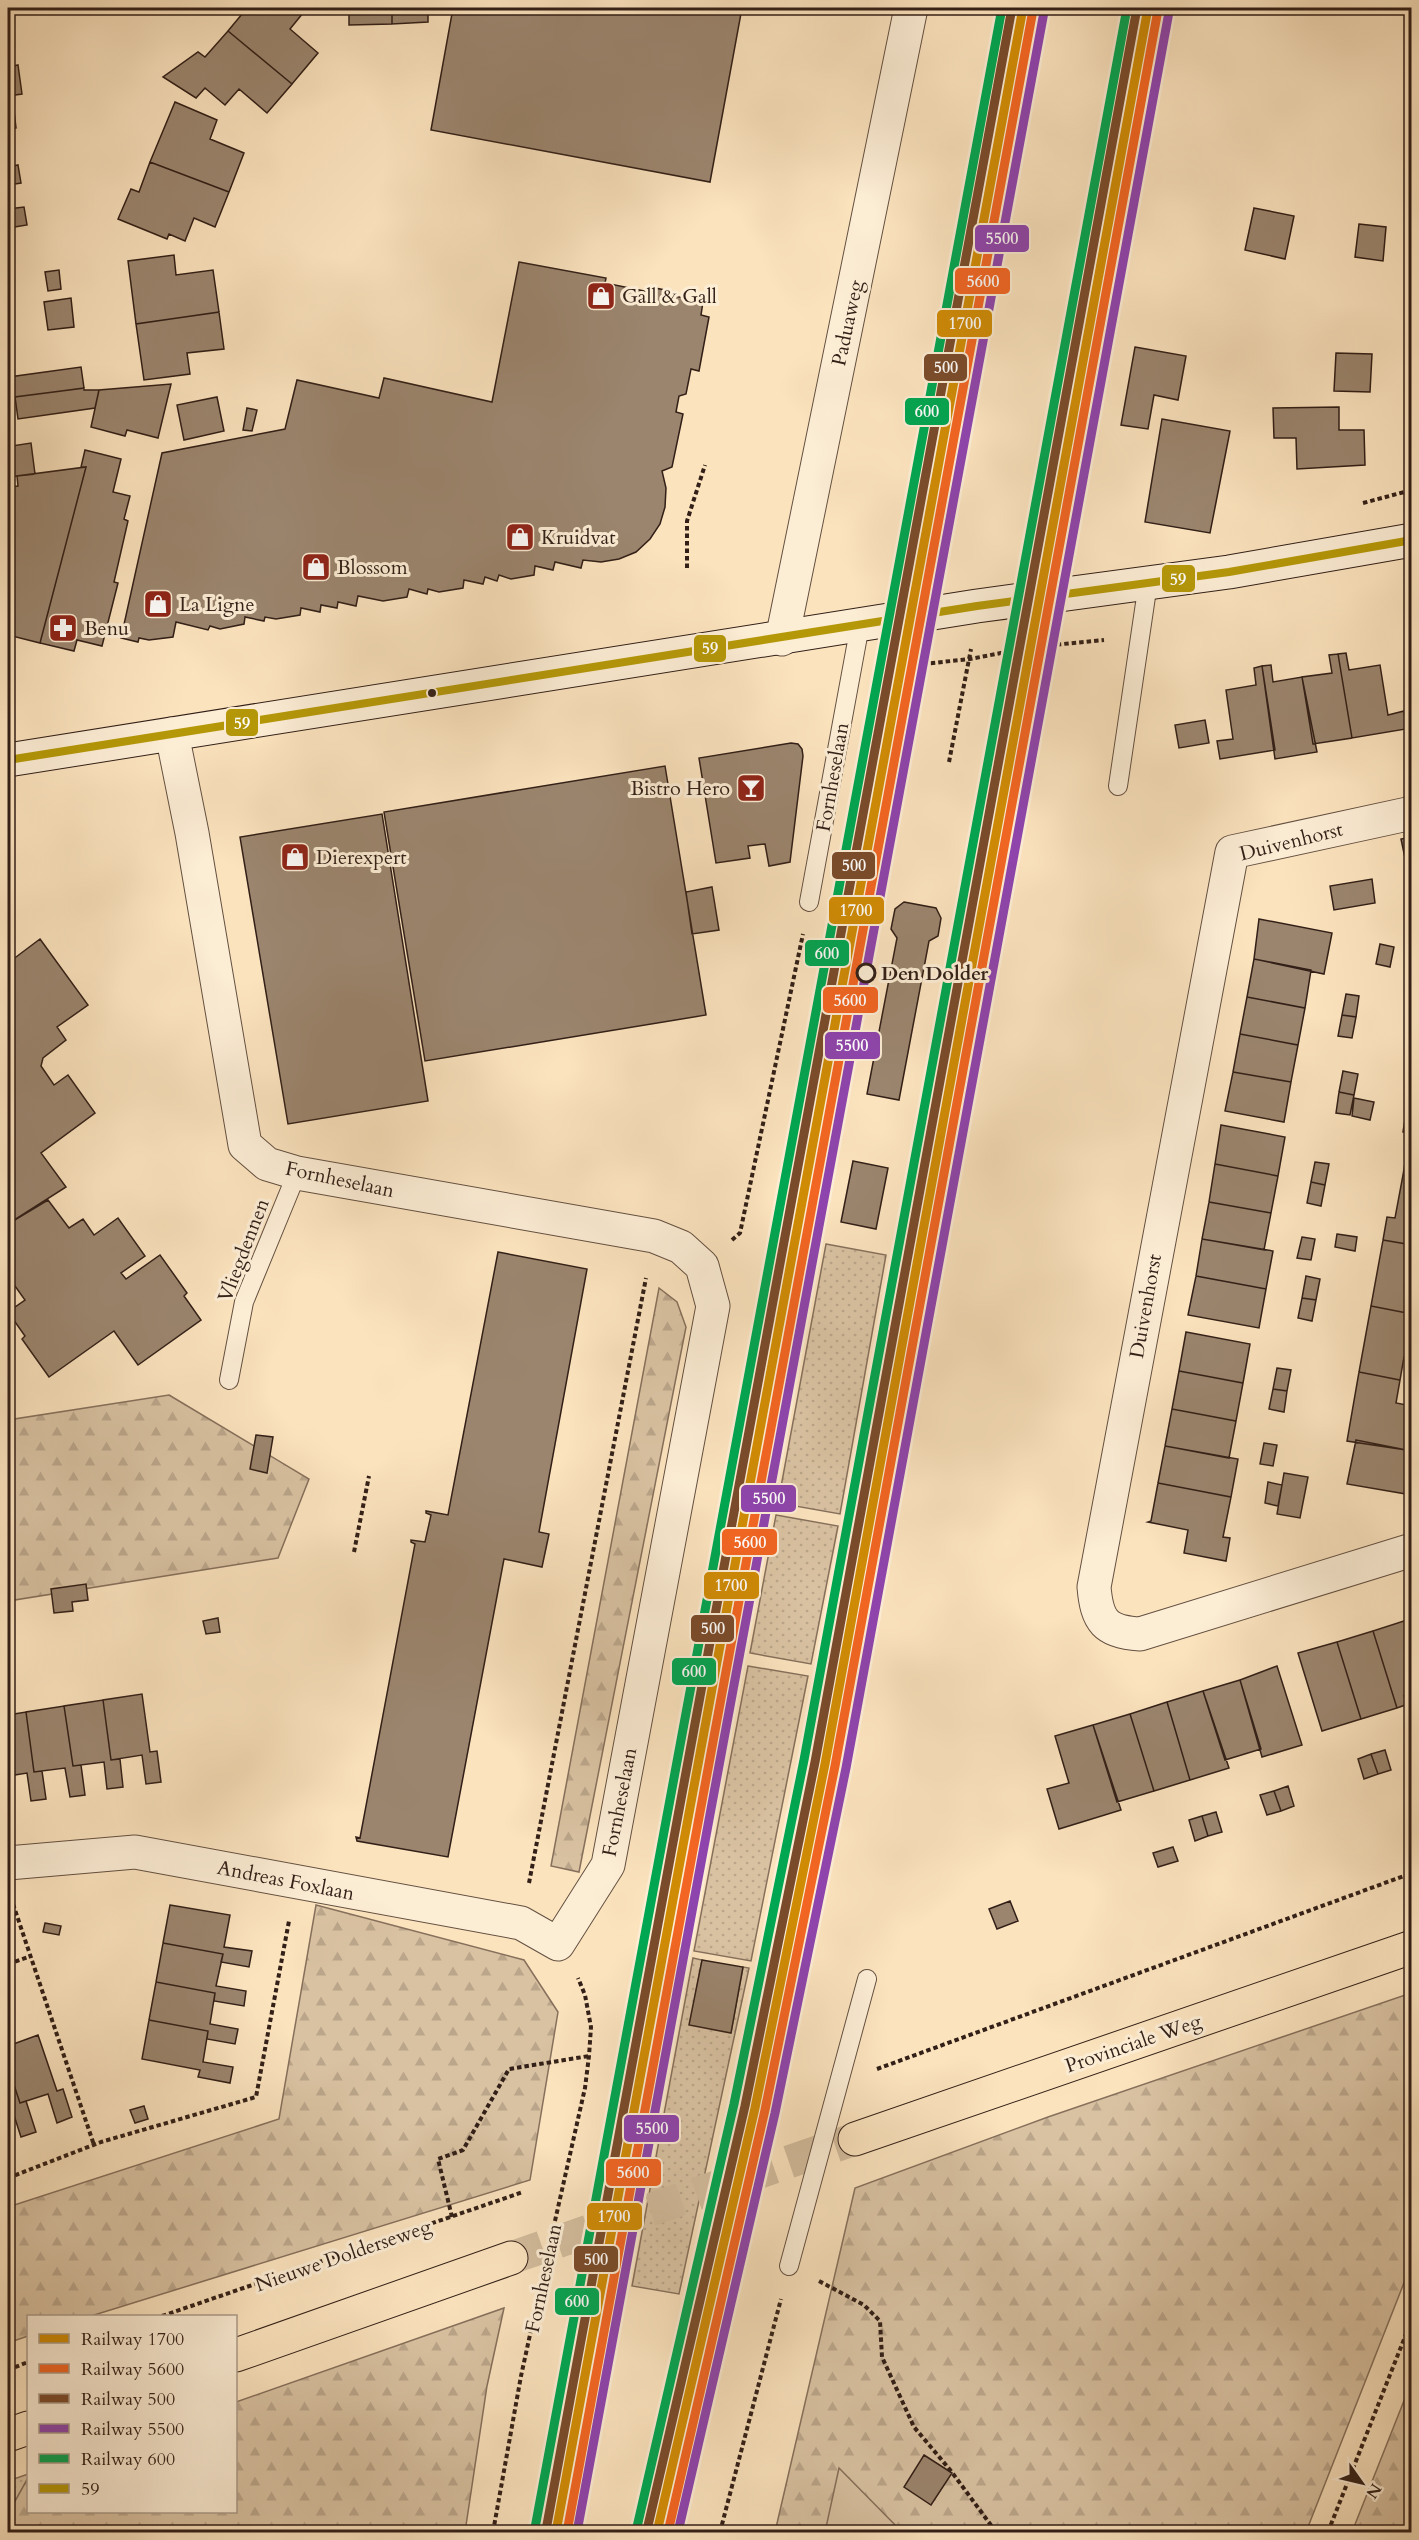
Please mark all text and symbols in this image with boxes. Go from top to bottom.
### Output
line badge: 5500 [974,224,1030,253]
text: 5500 [986,228,1018,250]
line badge: 5600 [954,267,1011,295]
text: 5600 [967,271,999,293]
street label: Paduaweg [825,277,870,368]
shop icon: Gall & Gall [585,280,617,312]
place label: Gall & Gall [622,283,717,310]
line badge: 1700 [936,309,993,338]
text: 1700 [949,313,981,335]
line badge: 500 [923,353,968,382]
text: 500 [934,357,958,379]
line badge: 600 [904,397,950,426]
text: 600 [915,401,939,423]
shop icon: Kruidvat [504,521,536,553]
place label: Kruidvat [541,524,616,551]
shop icon: Blossom [300,551,332,583]
place label: Blossom [337,554,408,581]
line badge: 59 [1161,564,1196,593]
text: 59 [1170,569,1186,591]
shop icon: La Ligne [142,588,174,620]
place label: La Ligne [179,591,255,618]
pharmacy icon: Benu [47,612,79,644]
place label: Benu [84,615,129,642]
line badge: 59 [693,634,727,663]
text: 59 [702,638,718,660]
unlabelled marker [426,687,438,699]
line badge: 59 [225,708,259,737]
text: 59 [234,713,250,735]
street label: Fornheselaan [810,720,855,834]
bar icon: Bistro Hero [735,772,767,804]
place label: Bistro Hero [630,775,730,802]
street label: Duivenhorst [1237,815,1346,867]
shop icon: Dierexpert [279,841,311,873]
place label: Dierexpert [316,844,407,871]
line badge: 500 [831,851,876,880]
text: 500 [842,855,866,877]
line badge: 1700 [828,896,885,925]
text: 1700 [840,900,872,922]
line badge: 600 [804,939,850,967]
text: 600 [815,943,839,965]
place label: Den Dolder [881,960,989,987]
marker: Den Dolder [856,963,876,983]
line badge: 5600 [822,986,879,1014]
text: 5600 [834,990,866,1012]
line badge: 5500 [824,1031,881,1060]
text: 5500 [836,1035,868,1057]
street label: Fornheselaan [283,1155,397,1204]
street label: Vliegdennen [211,1194,276,1306]
street label: Duivenhorst [1123,1251,1168,1360]
line badge: 5500 [740,1484,797,1513]
text: 5500 [753,1488,785,1510]
line badge: 5600 [721,1528,778,1556]
text: 5600 [734,1532,766,1554]
line badge: 1700 [703,1571,760,1600]
text: 1700 [715,1575,747,1597]
line badge: 500 [690,1614,735,1643]
text: 500 [701,1618,725,1640]
line badge: 600 [671,1657,717,1686]
text: 600 [682,1661,706,1683]
street label: Fornheselaan [596,1745,643,1859]
street label: Andreas Foxlaan [215,1854,357,1907]
street label: Provinciale Weg [1061,2007,1206,2079]
line badge: 5500 [623,2114,680,2143]
text: 5500 [636,2118,668,2140]
line badge: 5600 [605,2158,662,2187]
text: 5600 [617,2162,649,2184]
line badge: 1700 [586,2202,643,2231]
text: 1700 [598,2206,630,2228]
street label: Nieuwe Dolderseweg [252,2212,436,2298]
street label: Fornheselaan [519,2221,568,2335]
line badge: 500 [573,2245,619,2273]
text: 500 [584,2249,608,2271]
line badge: 600 [554,2287,600,2316]
text: 600 [565,2291,589,2313]
legend [27,2315,237,2513]
text: Railway 1700 [81,2327,184,2352]
text: Railway 5600 [81,2357,184,2382]
text: Railway 500 [81,2387,175,2412]
text: Railway 5500 [81,2417,184,2442]
text: Railway 600 [81,2447,175,2472]
north arrow [1332,2453,1392,2513]
text: 59 [81,2477,99,2502]
text: N [1361,2479,1387,2503]

